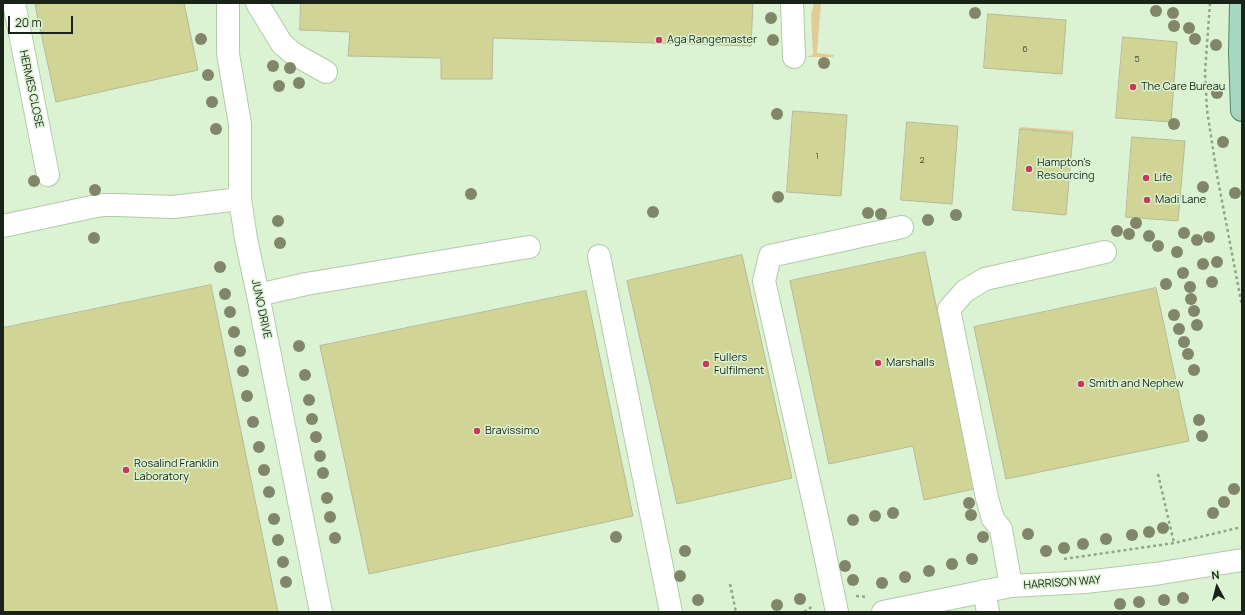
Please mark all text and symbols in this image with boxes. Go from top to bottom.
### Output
scale bar [10,8,75,34]
text: 20 m [15,14,42,31]
place label: Aga Rangemaster [667,33,757,47]
marker: Aga Rangemaster [654,35,664,45]
house number: 6 [1022,44,1028,54]
street label: HERMES CLOSE [16,49,46,129]
house number: 5 [1134,54,1140,64]
place label: The Care Bureau [1141,80,1225,94]
marker: The Care Bureau [1128,82,1138,92]
house number: 1 [815,151,819,161]
house number: 2 [919,155,925,165]
place label: Hampton's Resourcing [1037,156,1095,182]
marker: Hampton's Resourcing [1024,164,1034,174]
place label: Life [1154,171,1172,185]
marker: Life [1141,173,1151,183]
place label: Madi Lane [1155,193,1206,207]
marker: Madi Lane [1142,195,1152,205]
street label: JUNO DRIVE [248,278,274,340]
place label: Fullers Fulfilment [714,351,764,377]
place label: Marshalls [886,356,934,370]
marker: Marshalls [873,358,883,368]
marker: Fullers Fulfilment [701,359,711,369]
place label: Smith and Nephew [1089,377,1184,391]
marker: Smith and Nephew [1076,379,1086,389]
place label: Bravissimo [485,424,539,438]
marker: Bravissimo [472,426,482,436]
place label: Rosalind Franklin Laboratory [134,457,219,483]
marker: Rosalind Franklin Laboratory [121,465,131,475]
north arrow [1197,567,1237,607]
text: N [1211,567,1220,583]
street label: HARRISON WAY [1023,574,1101,592]

